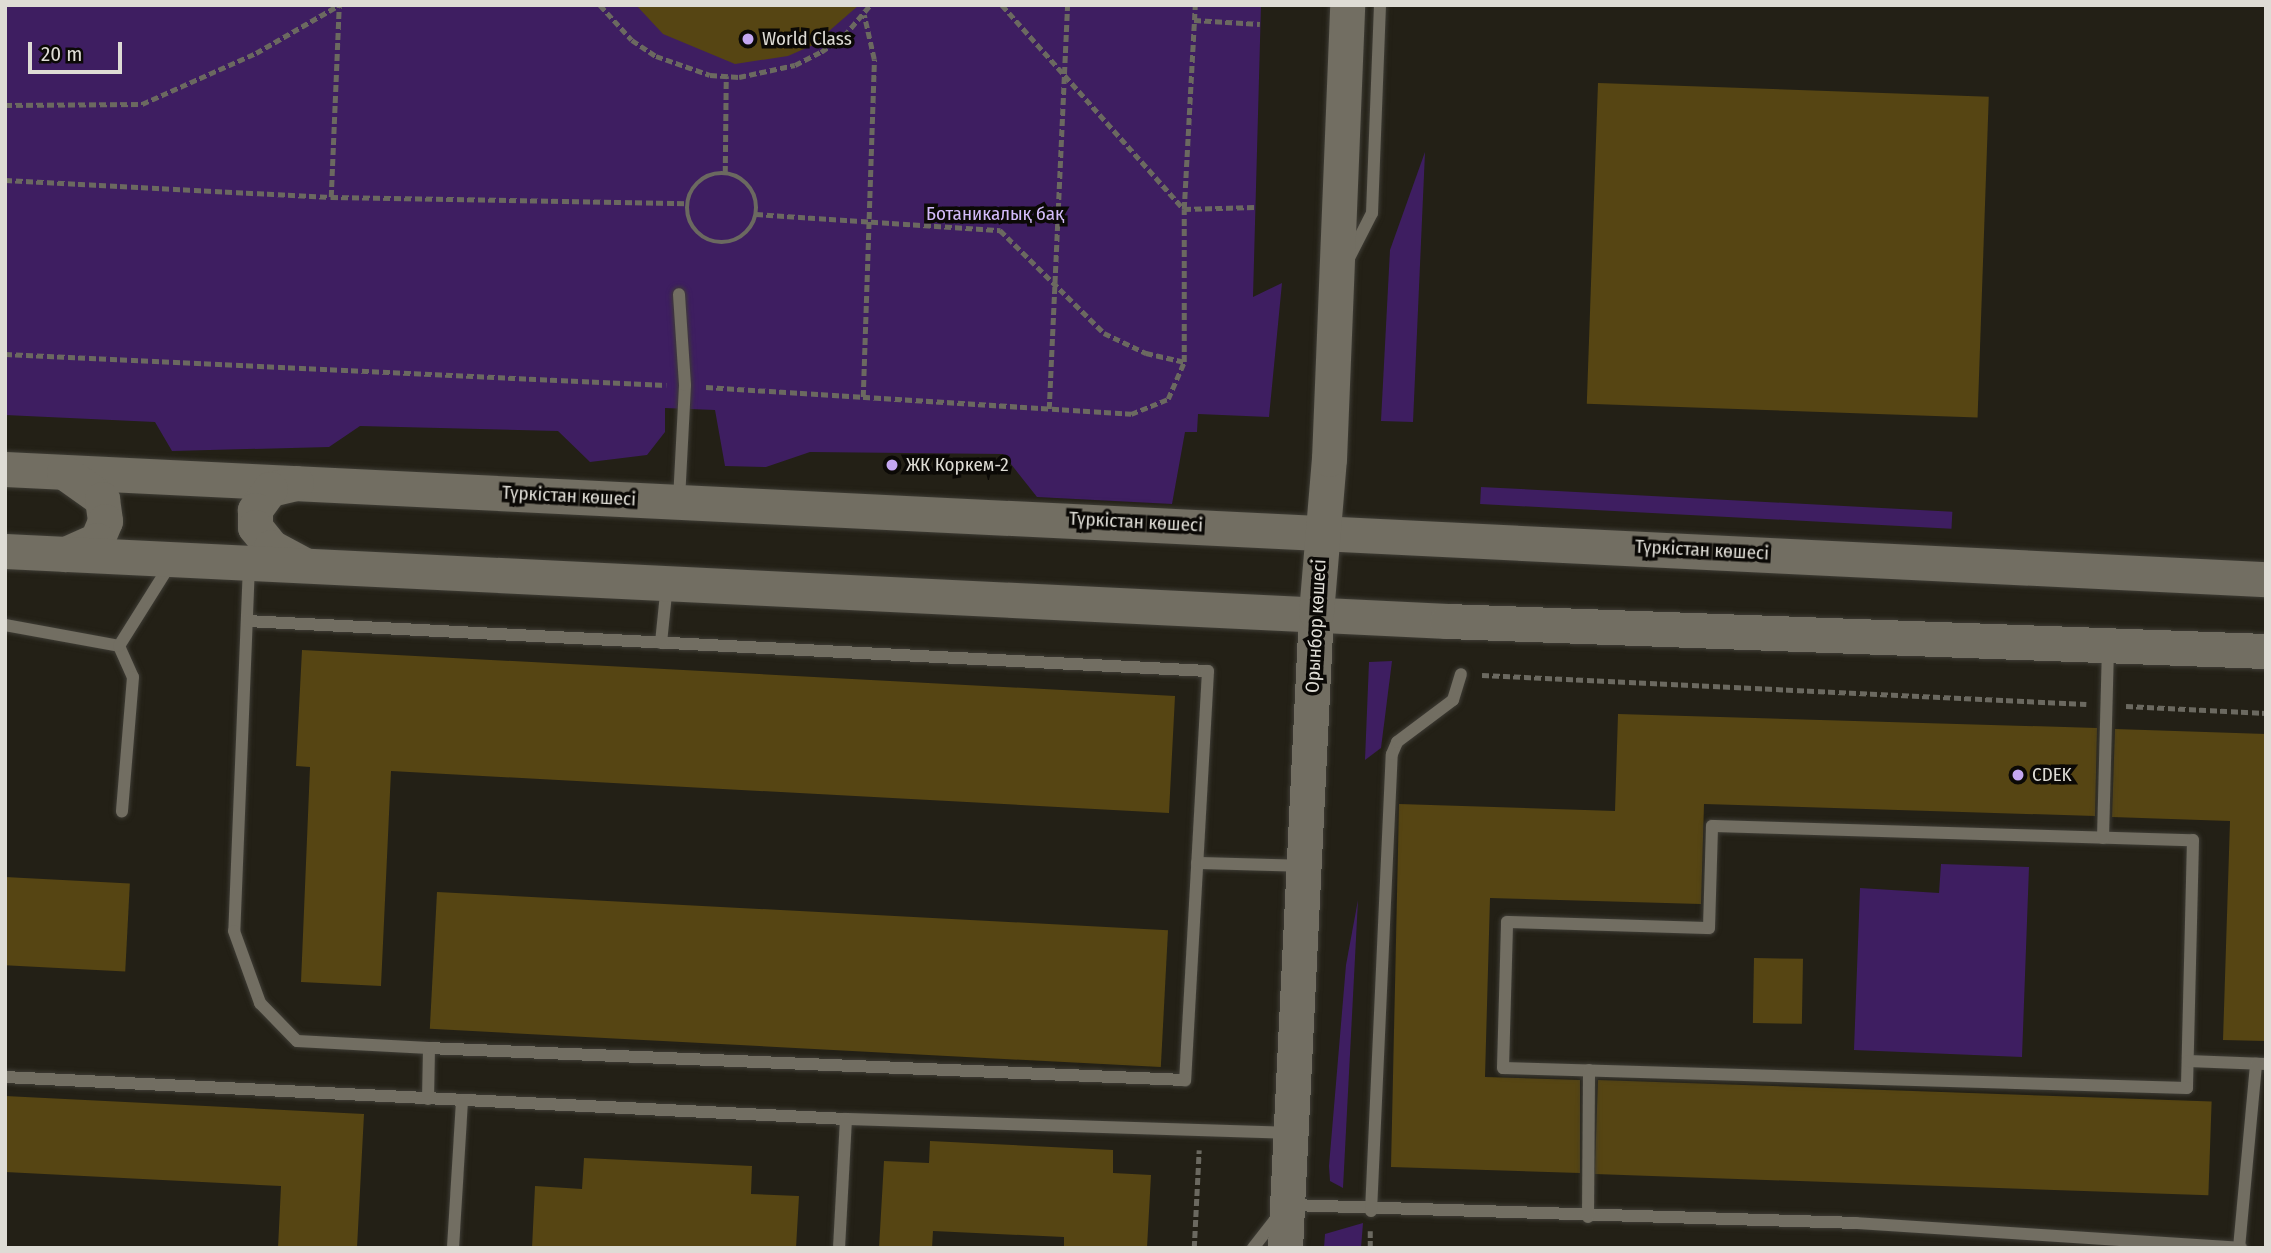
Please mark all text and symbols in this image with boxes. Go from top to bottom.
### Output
scale bar [32,28,126,72]
place label: World Class [762,28,852,50]
marker: World Class [740,31,756,47]
text: 20 m [41,41,82,67]
park label: Ботаникалық бақ [926,203,1064,225]
place label: ЖК Коркем-2 [906,454,1009,476]
marker: ЖК Коркем-2 [884,457,900,473]
street label: Түркістан көшесі [501,481,637,511]
street label: Түркістан көшесі [1068,507,1204,537]
street label: Түркістан көшесі [1634,535,1770,565]
street label: Орынбор көшесі [1301,559,1331,693]
place label: CDEK [2032,764,2072,786]
marker: CDEK [2010,767,2026,783]

